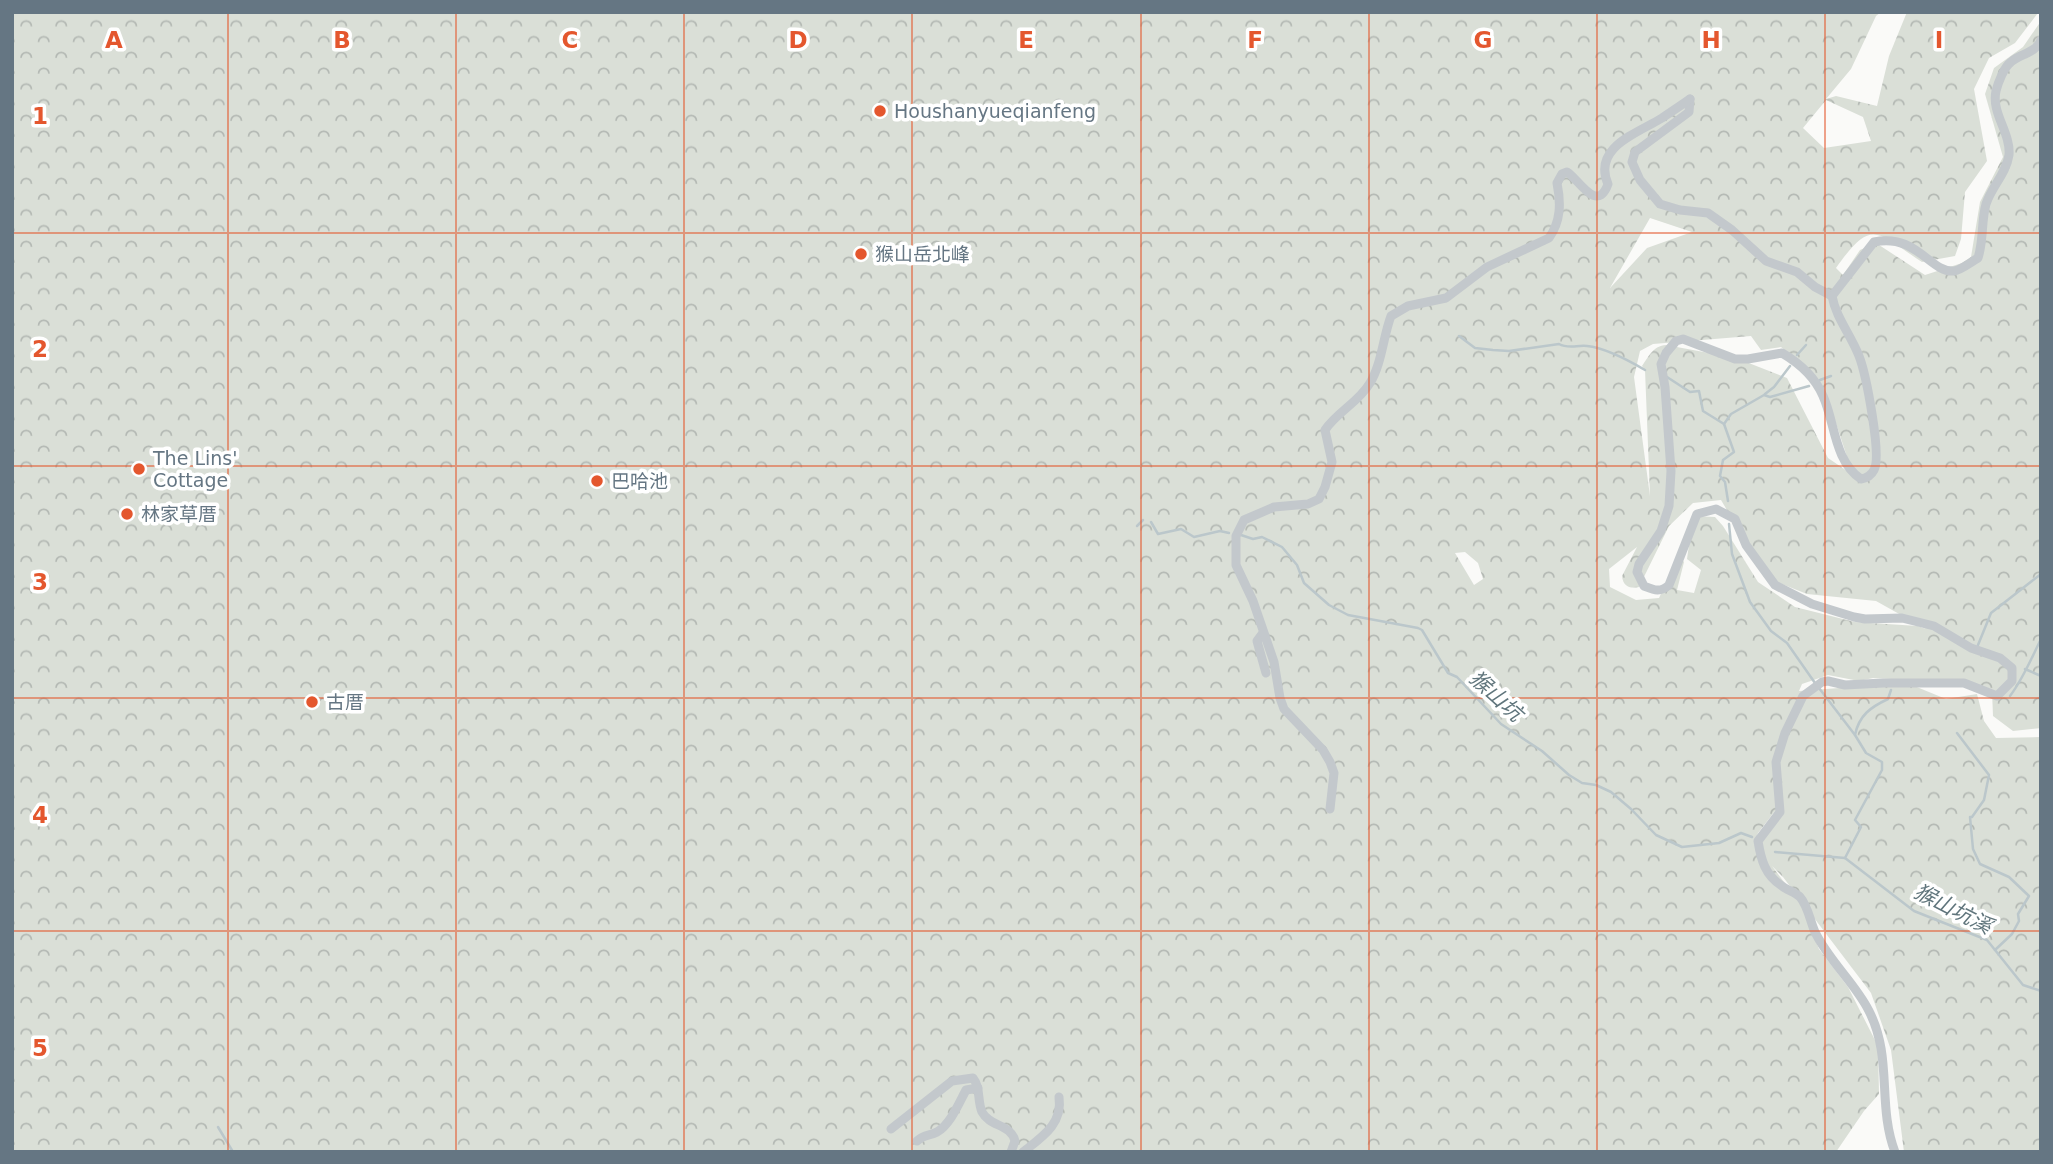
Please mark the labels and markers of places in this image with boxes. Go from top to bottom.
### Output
place label: Houshanyueqianfeng [894,100,1096,122]
marker: Houshanyueqianfeng [872,103,888,119]
place label: 猴山岳北峰 [875,243,970,265]
marker: 猴山岳北峰 [853,246,869,262]
place label: The Lins' Cottage [152,447,237,491]
marker: The Lins' Cottage [131,461,147,477]
place label: 巴哈池 [611,470,668,492]
marker: 巴哈池 [589,473,605,489]
place label: 林家草厝 [141,503,217,525]
marker: 林家草厝 [119,506,135,522]
place label: 古厝 [326,691,364,713]
marker: 古厝 [304,694,320,710]

